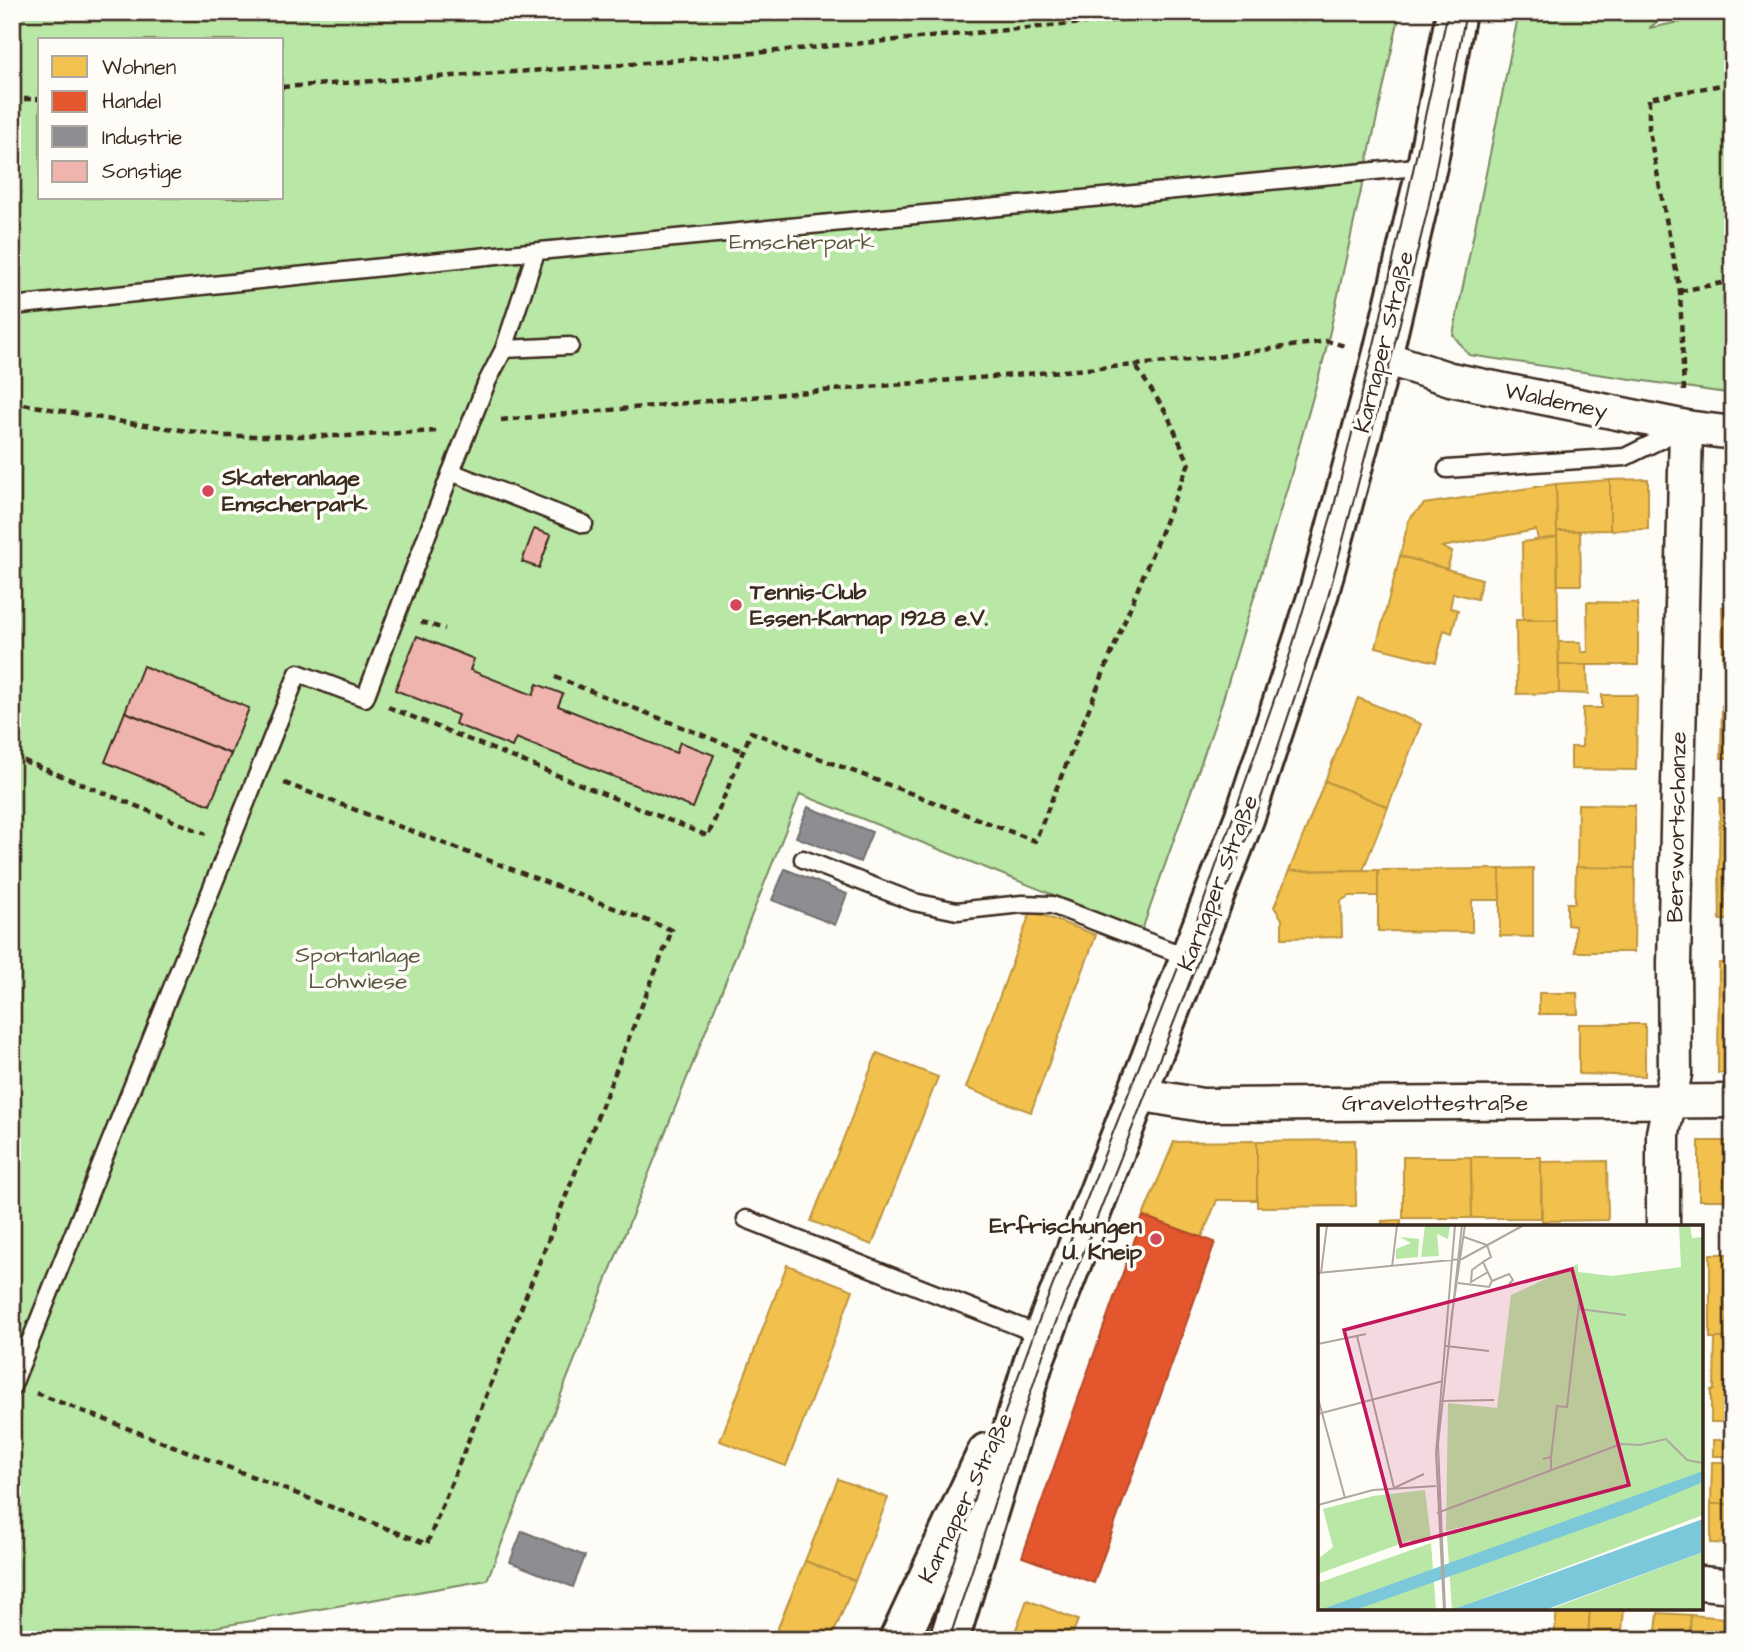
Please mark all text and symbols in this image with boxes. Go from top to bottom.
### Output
legend [38,38,284,200]
text: Wohnen [102,53,176,82]
text: Handel [102,87,161,116]
text: Industrie [102,123,182,152]
text: Sonstige [102,157,182,188]
park label: Emscherpark [729,226,875,258]
street label: Karnaper Straße [1346,248,1422,436]
street label: Waldemey [1502,375,1611,429]
place label: Skateranlage Emscherpark [221,462,368,520]
marker: Skateranlage Emscherpark [200,483,216,499]
place label: Tennis-Club Essen-Karnap 1928 e.V. [749,576,988,634]
marker: Tennis-Club Essen-Karnap 1928 e.V. [728,597,744,613]
street label: Berswortschanze [1659,731,1695,923]
street label: Karnaper Straße [1170,790,1266,976]
park label: Sportanlage Lohwiese [295,939,421,997]
street label: Gravelottestraße [1342,1087,1528,1119]
place label: Erfrischungen U. Kneip [989,1210,1142,1268]
inset map [1318,1225,1703,1610]
marker: Erfrischungen U. Kneip [1148,1231,1164,1247]
street label: Karnaper Straße [911,1407,1021,1589]

